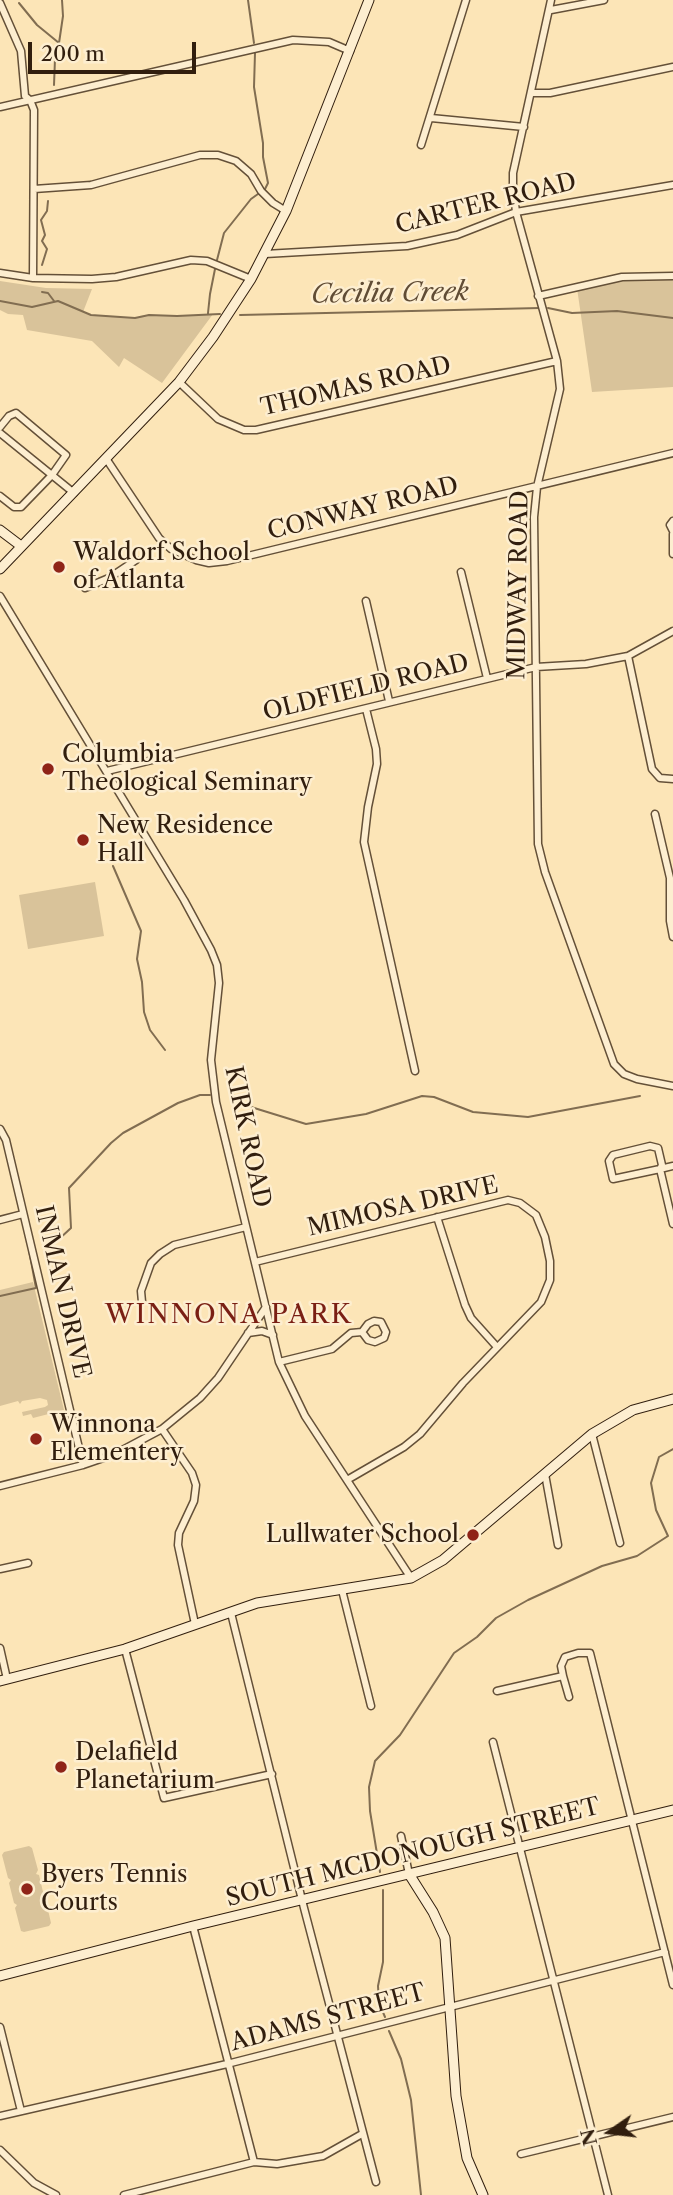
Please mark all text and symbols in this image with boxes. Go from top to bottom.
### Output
scale bar [32,28,200,72]
text: 200 m [41,41,105,66]
street label: CARTER ROAD [392,168,580,240]
water label: Cecilia Creek [311,277,469,311]
street label: THOMAS ROAD [258,351,454,423]
street label: CONWAY ROAD [265,471,461,547]
street label: MIDWAY ROAD [503,490,535,680]
place label: Waldorf School of Atlanta [73,539,250,595]
marker: Waldorf School of Atlanta [51,559,67,575]
street label: OLDFIELD ROAD [260,649,472,727]
place label: Columbia Theological Seminary [62,741,312,797]
marker: Columbia Theological Seminary [40,761,56,777]
place label: New Residence Hall [97,812,273,868]
marker: New Residence Hall [75,832,91,848]
street label: KIRK ROAD [218,1064,276,1210]
street label: MIMOSA DRIVE [305,1171,501,1243]
street label: INMAN DRIVE [28,1203,96,1381]
district label: WINNONA PARK [106,1299,352,1331]
place label: Winnona Elementery [50,1411,183,1467]
marker: Winnona Elementery [28,1431,44,1447]
place label: Lullwater School [266,1521,459,1549]
marker: Lullwater School [465,1527,481,1543]
place label: Delafield Planetarium [75,1739,215,1795]
marker: Delafield Planetarium [53,1759,69,1775]
street label: SOUTH MCDONOUGH STREET [223,1793,603,1913]
place label: Byers Tennis Courts [41,1861,188,1917]
marker: Byers Tennis Courts [19,1881,35,1897]
street label: ADAMS STREET [228,1978,428,2058]
north arrow [575,2097,645,2167]
text: N [576,2126,602,2148]

